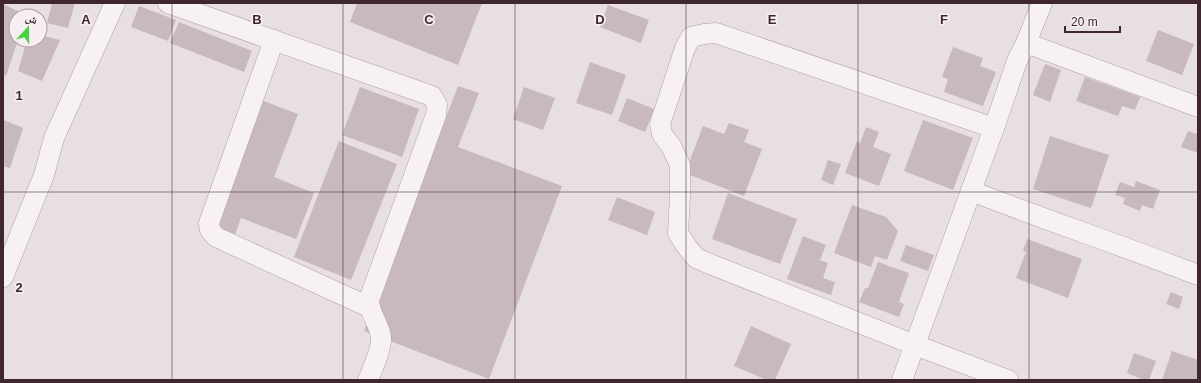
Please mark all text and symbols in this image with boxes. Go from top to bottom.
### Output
north arrow [8,8,48,48]
scale bar [1065,8,1120,34]
text: ش [23,11,39,28]
text: A [81,12,91,27]
text: B [252,12,262,27]
text: C [424,12,434,27]
text: D [595,12,605,27]
text: E [768,12,777,27]
text: F [940,12,948,27]
text: 20 m [1071,15,1098,29]
text: 1 [15,88,23,103]
text: 2 [15,280,23,295]

